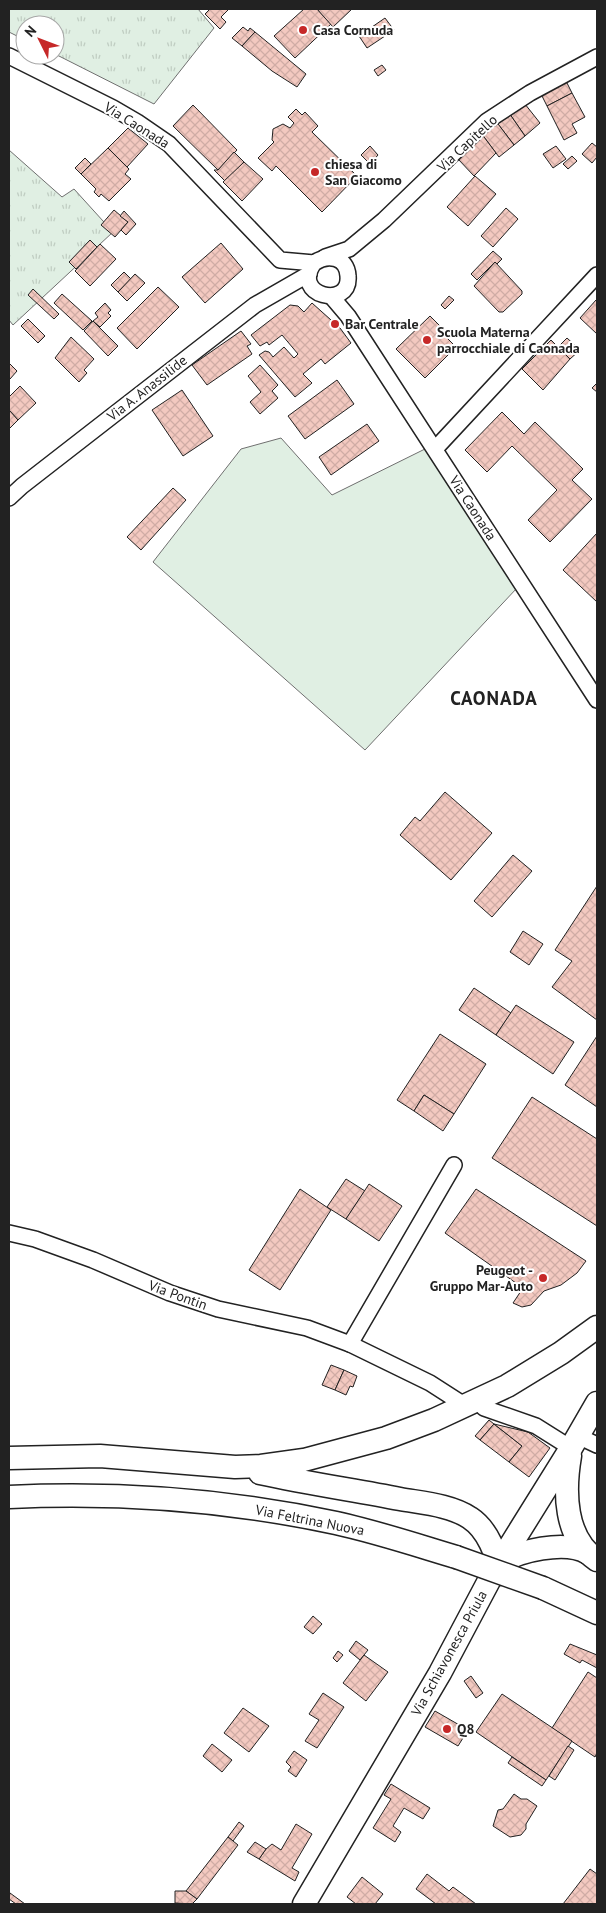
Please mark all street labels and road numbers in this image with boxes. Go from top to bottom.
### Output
street label: Via Caonada [100,97,173,152]
street label: Via Capitello [432,111,501,176]
street label: Via A. Anassilide [103,351,191,425]
street label: Via Caonada [445,471,501,544]
street label: Via Pontin [145,1276,210,1314]
street label: Via Feltrina Nuova [253,1500,366,1539]
street label: Via Schiavonesca Priula [407,1587,491,1720]

